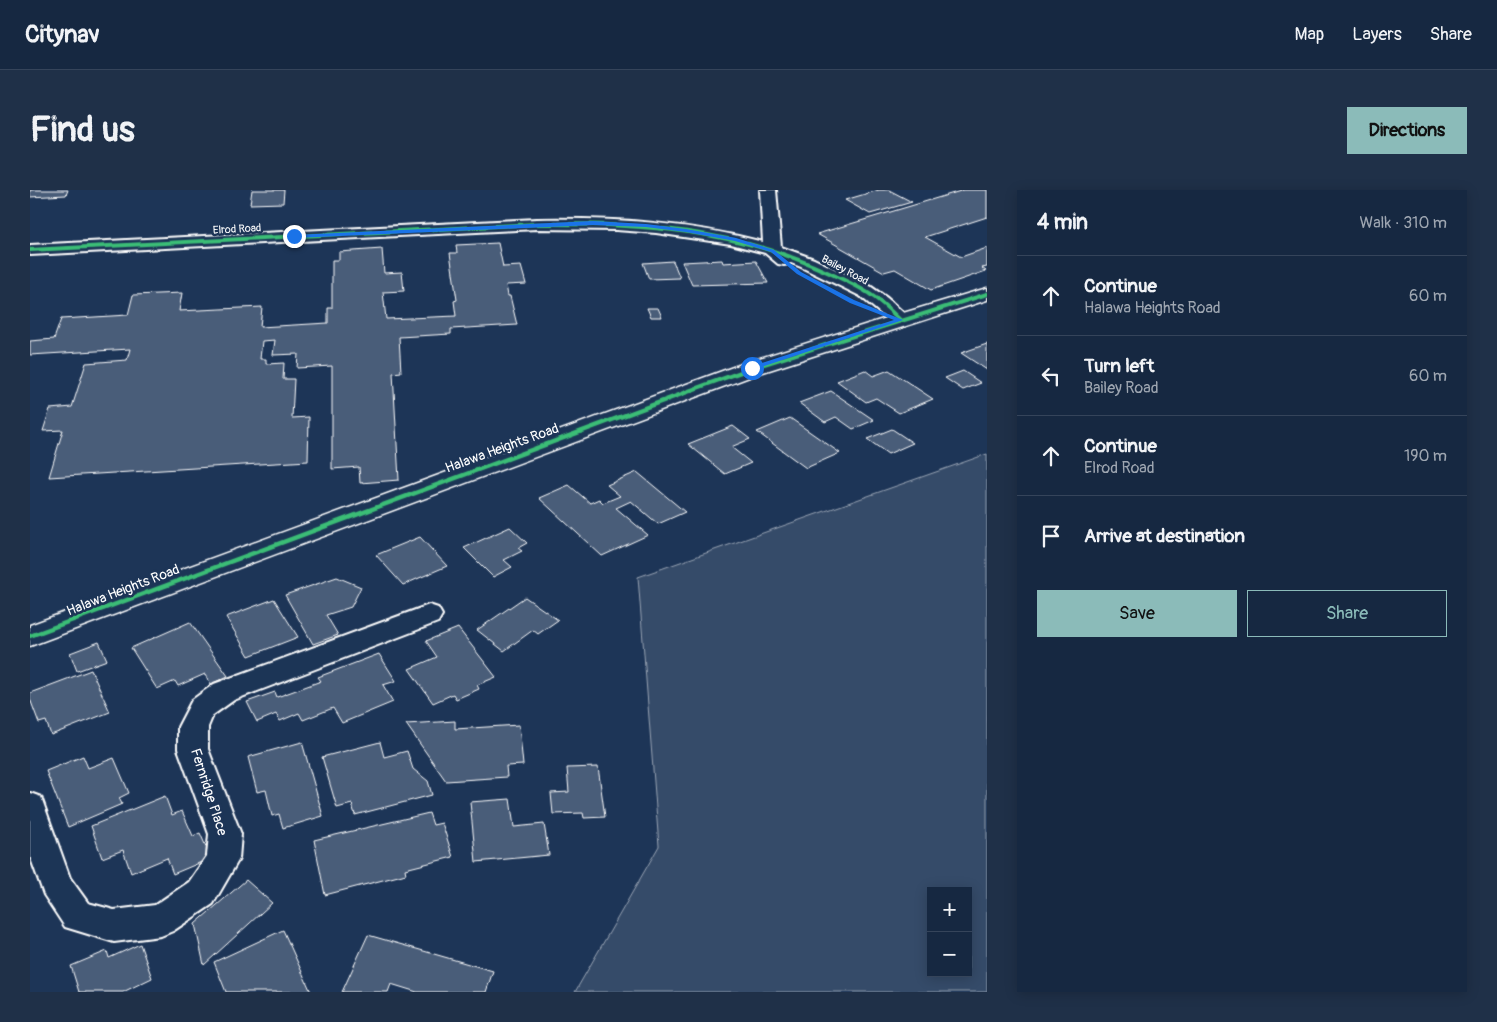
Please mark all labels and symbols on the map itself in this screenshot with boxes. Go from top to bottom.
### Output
street label: Elrod Road [212,221,262,237]
route end [283,225,306,248]
street label: Bailey Road [819,252,871,288]
route start [741,357,764,380]
street label: Halawa Heights Road [443,420,561,476]
street label: Halawa Heights Road [64,561,182,619]
street label: Fernridge Place [187,746,231,838]

